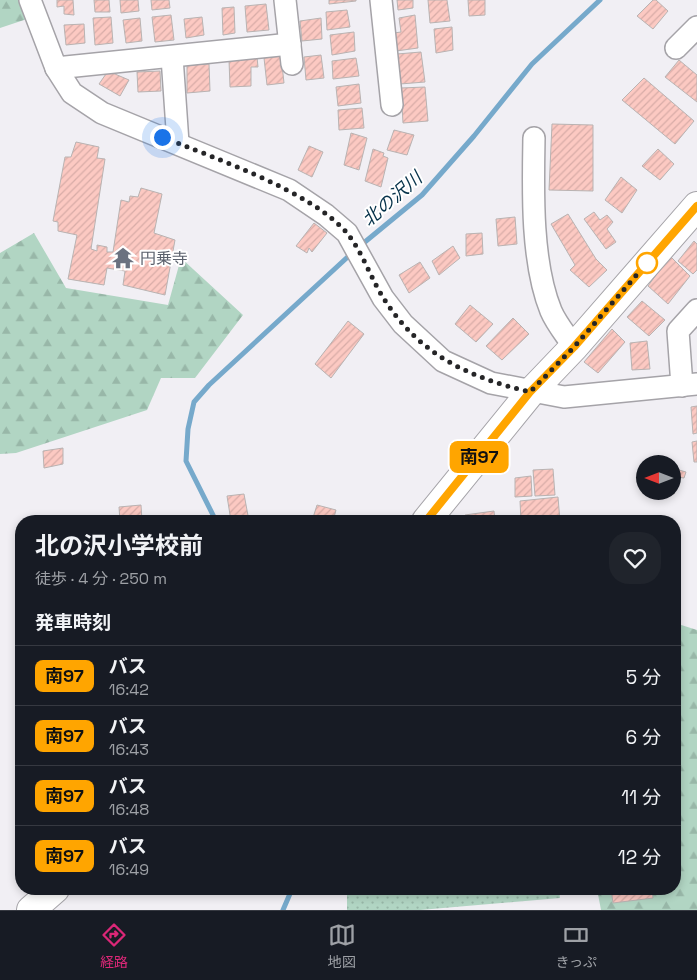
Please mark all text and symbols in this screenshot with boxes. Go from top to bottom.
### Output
your location [150,125,175,150]
water label: 北の沢川 [357,165,428,231]
temple icon: 円乗寺 [110,245,136,271]
place label: 円乗寺 [140,248,188,269]
unlabelled marker [636,252,658,274]
line badge: 南97 [450,441,508,473]
text: 南97 [460,445,498,468]
north arrow [636,455,681,500]
map controls [636,455,681,500]
text: 北の沢小学校前 [35,530,203,561]
button: heart [609,532,661,584]
text: 徒歩 · 4 分 · 250 m [35,568,167,589]
text: 発車時刻 [35,610,111,635]
text: バス [109,654,147,679]
text: 南97 [45,664,84,687]
text: 5 分 [626,665,661,690]
text: 16:42 [109,679,149,700]
text: バス [109,714,147,739]
text: 南97 [45,724,84,747]
text: 6 分 [625,725,661,750]
text: 16:43 [109,739,149,760]
text: バス [109,774,147,799]
text: 南97 [45,784,84,807]
text: 11 分 [621,785,661,810]
text: 16:48 [109,799,149,820]
text: バス [109,834,147,859]
text: 南97 [45,844,84,867]
text: 12 分 [618,845,661,870]
text: 16:49 [109,859,149,880]
tab: 経路 [100,921,128,971]
tab: 地図 [328,921,356,971]
tab: きっぷ [556,921,597,971]

